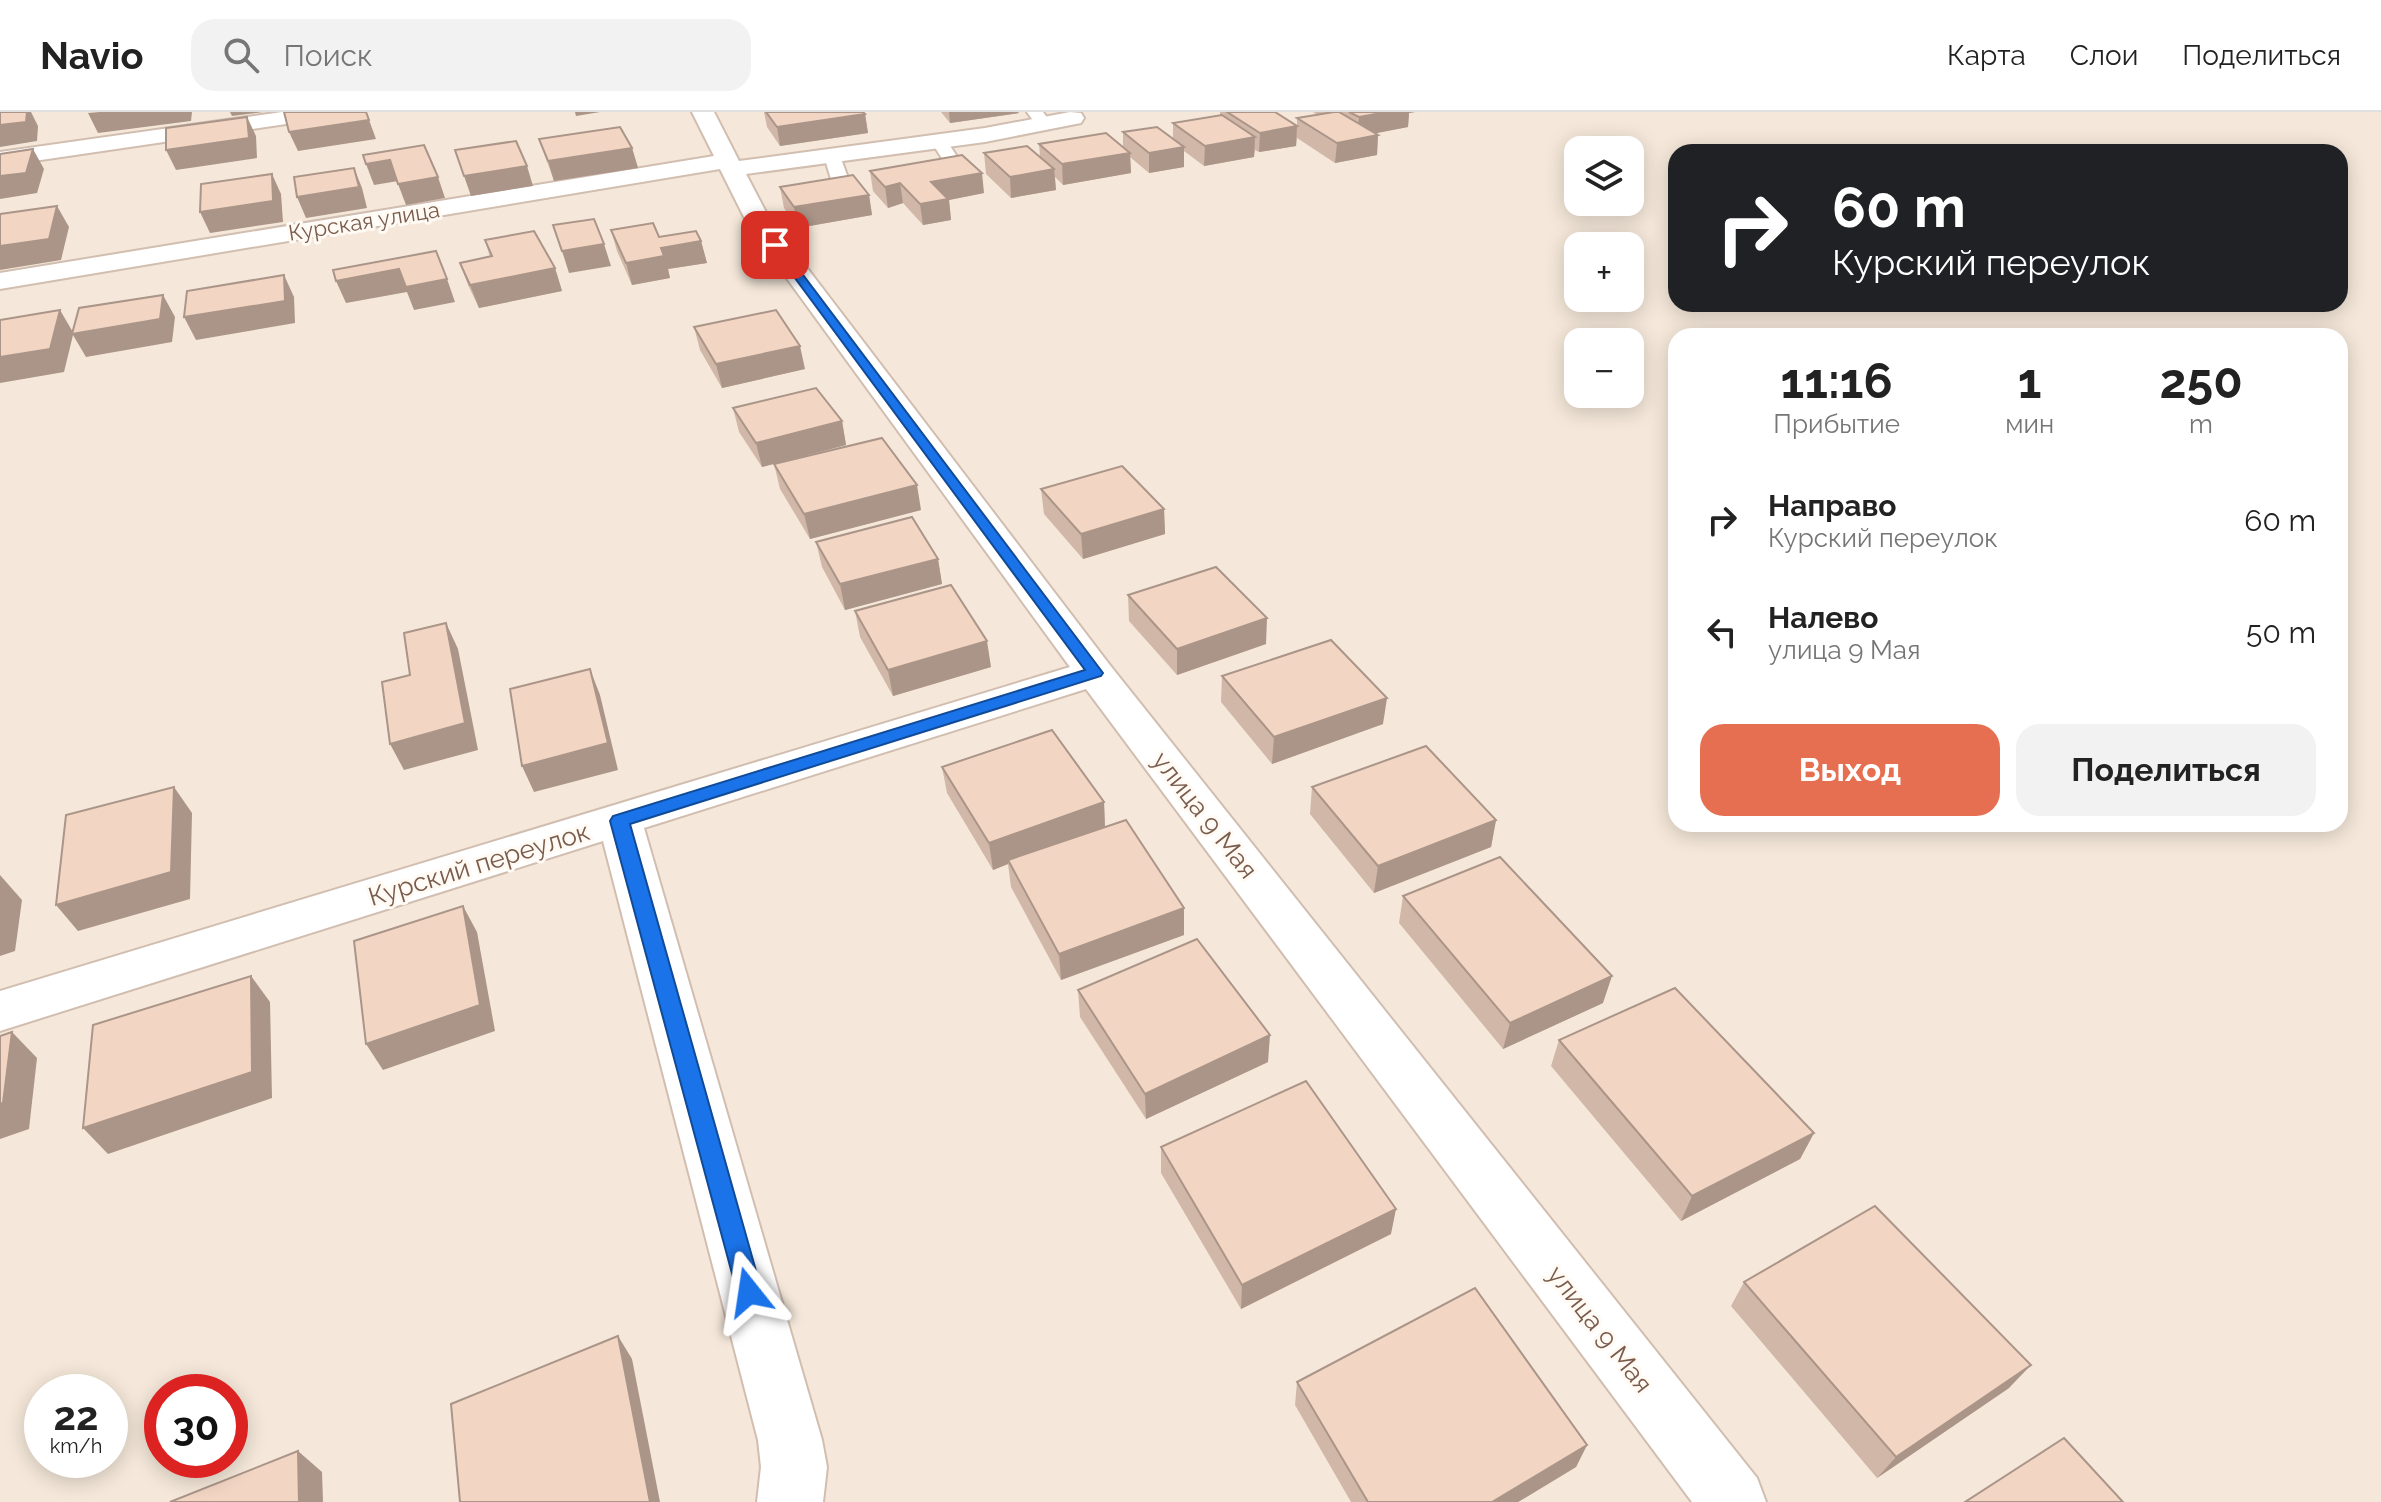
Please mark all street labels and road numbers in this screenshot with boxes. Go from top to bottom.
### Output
street label: Курская улица [287,196,441,246]
street label: улица 9 Мая [1146,746,1264,884]
street label: Курский переулок [365,816,593,912]
street label: улица 9 Мая [1541,1260,1659,1398]

